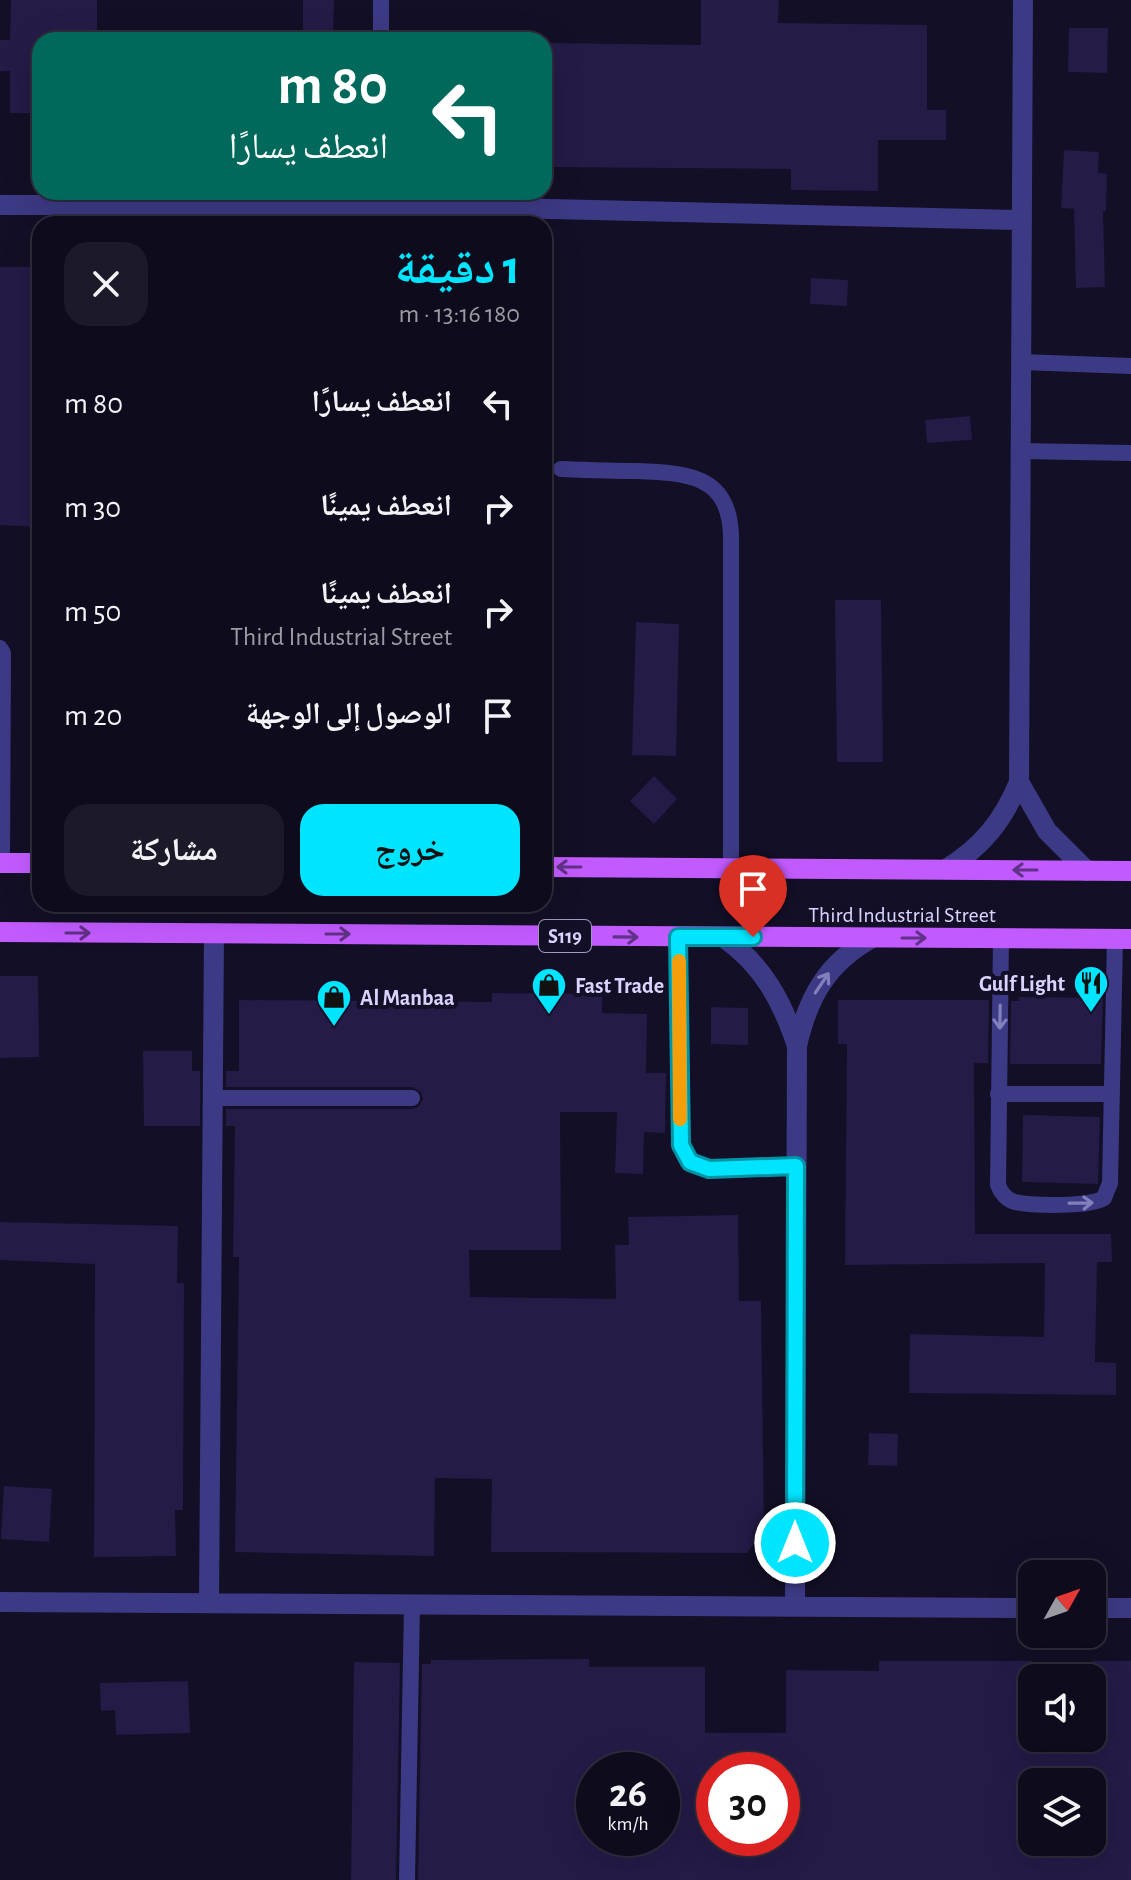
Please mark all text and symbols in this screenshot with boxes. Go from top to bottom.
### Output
text: 80 m [278,58,388,114]
icon: left [416,64,520,168]
text: انعطف يسارًا [229,129,388,165]
button: close [64,242,148,326]
text: 1 دقيقة [395,245,520,293]
text: 180 m · 13:16 [399,301,520,327]
icon: left [476,382,520,426]
text: انعطف يسارًا [311,387,452,417]
text: 80 m [64,389,123,419]
icon: right [476,486,520,530]
text: انعطف يمينًا [320,491,452,521]
text: 30 m [64,493,121,523]
text: انعطف يمينًا [320,579,452,609]
icon: right [476,590,520,634]
text: 50 m [64,597,121,627]
text: Third Industrial Street [230,624,452,650]
icon: arrive [476,694,520,738]
text: الوصول إلى الوجهة [246,699,452,729]
text: 20 m [64,701,122,731]
button: مشاركة [64,804,284,896]
button: خروج [300,804,520,896]
pin [719,855,787,937]
one-way arrow [556,859,583,875]
one-way arrow [1012,862,1039,878]
icon: arrive [731,867,775,911]
street label: Third Industrial Street [808,904,996,926]
road number: S119 [539,920,591,952]
one-way arrow [64,925,91,940]
one-way arrow [324,926,351,942]
one-way arrow [612,929,639,944]
one-way arrow [900,930,927,946]
restaurant icon: Gulf Light [1072,964,1110,1014]
shop icon: Fast Trade [530,966,568,1016]
one-way arrow [814,972,830,994]
place label: Gulf Light [979,973,1066,995]
place label: Fast Trade [575,975,664,997]
shop icon: Al Manbaa [315,978,353,1028]
place label: Al Manbaa [360,987,455,1009]
one-way arrow [992,1003,1008,1029]
one-way arrow [1067,1196,1094,1211]
position arrow [753,1501,837,1585]
north arrow [1018,1560,1106,1648]
map controls [1018,1560,1106,1856]
button: sound [1018,1664,1106,1752]
speed limit sign: 30 [696,1752,800,1856]
button: layers [1018,1768,1106,1856]
text: 26 [609,1774,647,1814]
text: km/h [607,1814,649,1834]

